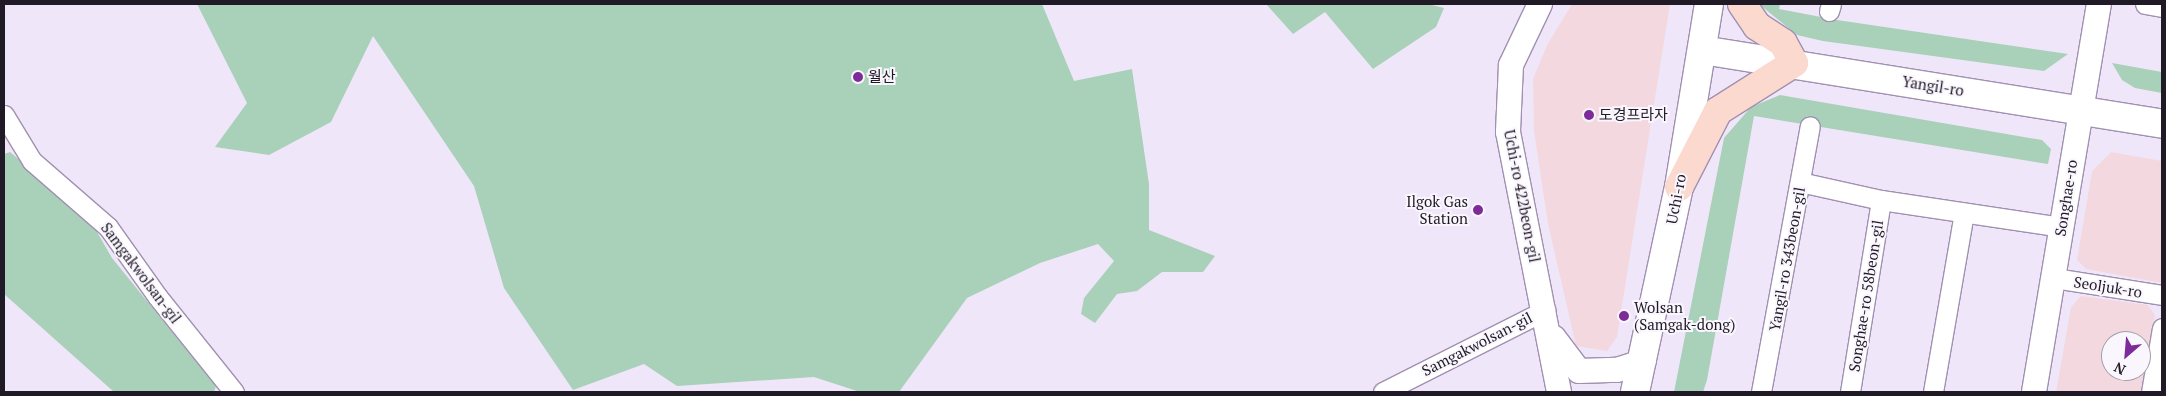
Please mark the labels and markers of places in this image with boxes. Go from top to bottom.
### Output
place label: 월산 [868,68,896,86]
marker: 월산 [852,71,864,83]
place label: 도경프라자 [1599,106,1668,124]
marker: 도경프라자 [1583,109,1595,121]
place label: Ilgok Gas Station [1406,192,1468,227]
marker: Ilgok Gas Station [1472,204,1484,216]
place label: Wolsan (Samgak-dong) [1634,298,1735,333]
marker: Wolsan (Samgak-dong) [1618,310,1630,322]

